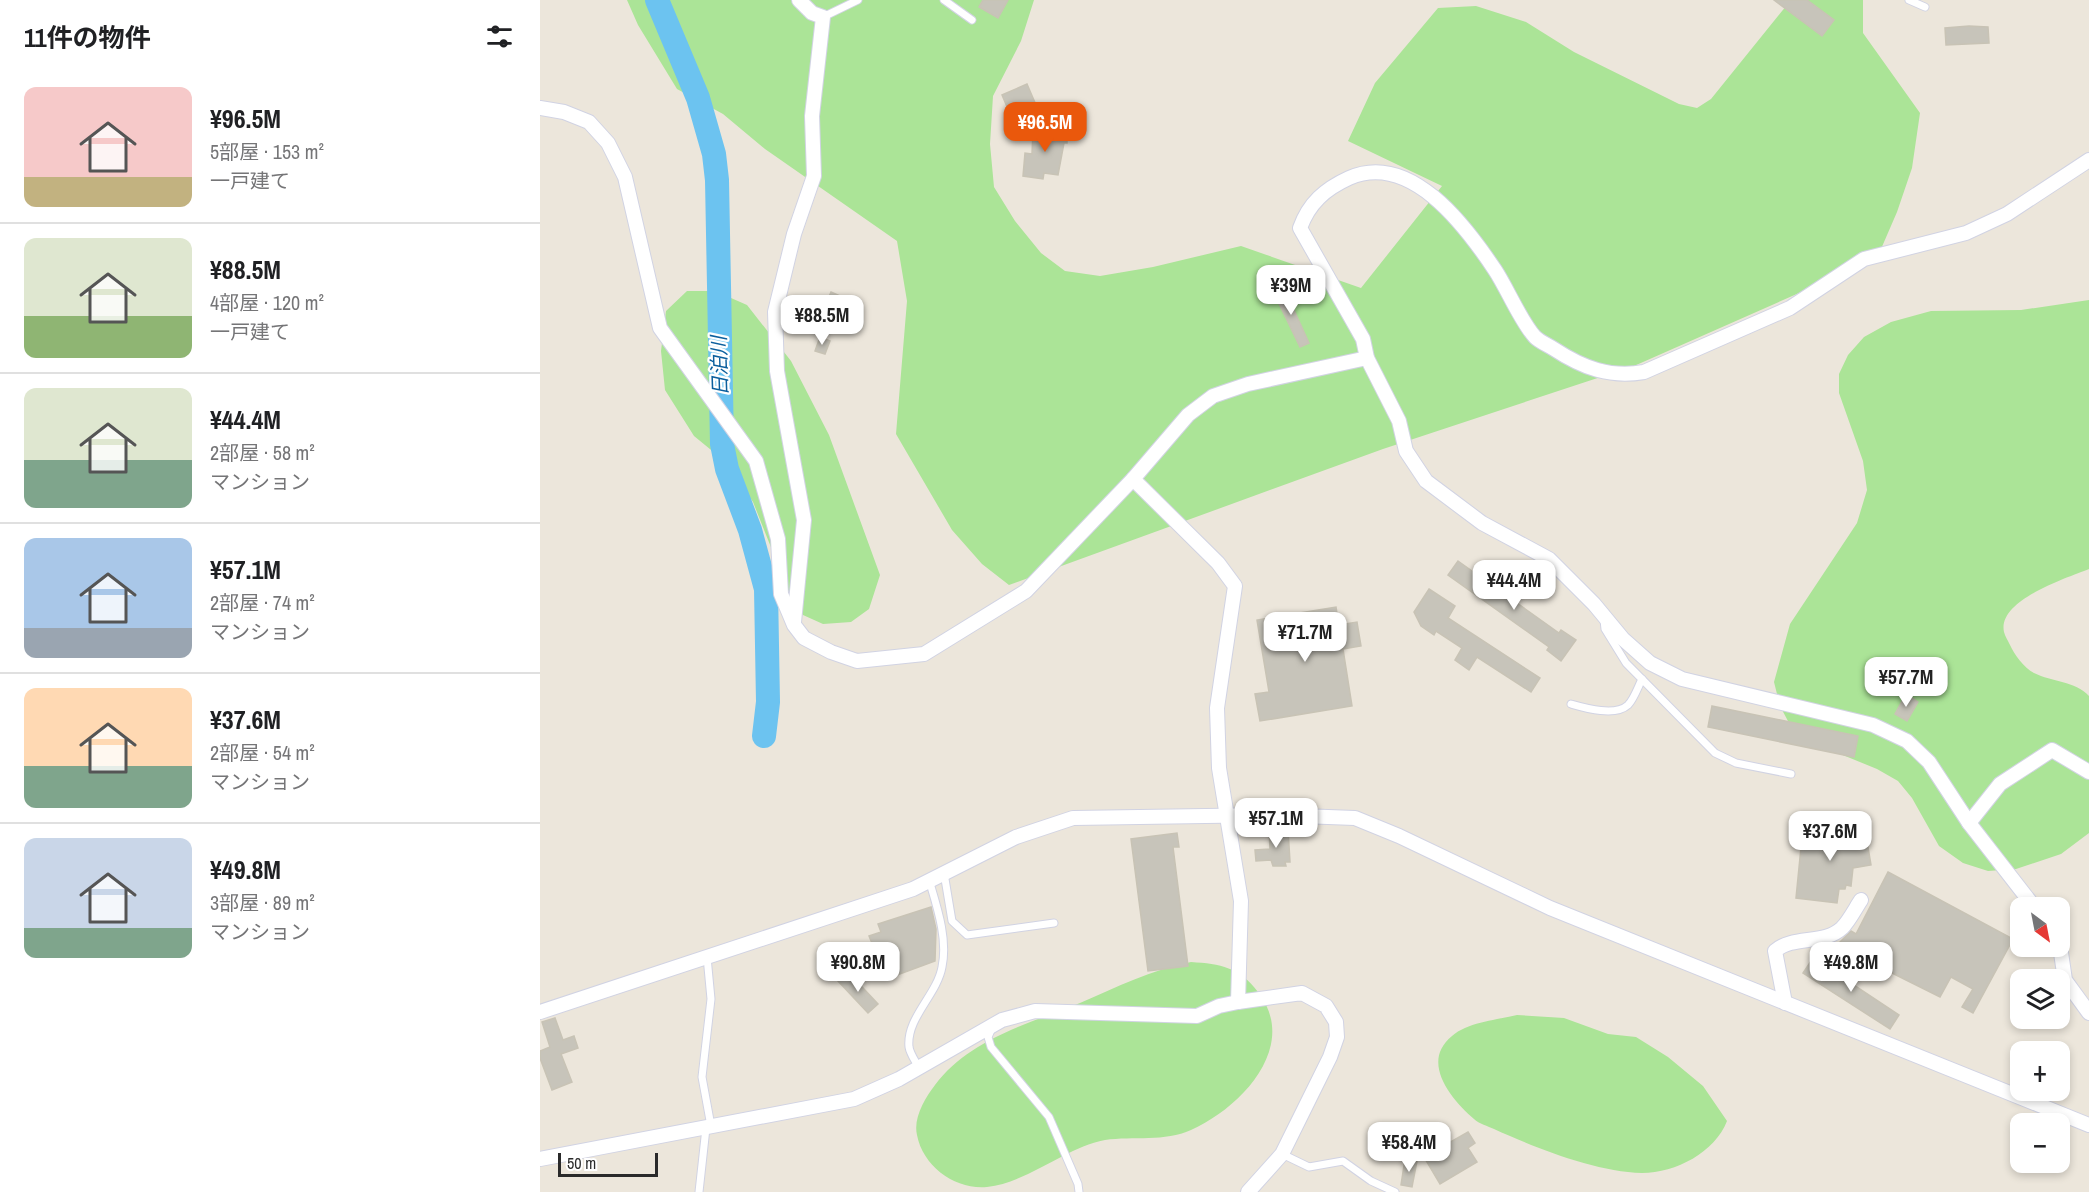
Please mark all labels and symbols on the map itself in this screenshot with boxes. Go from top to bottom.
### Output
pin: ¥96.5M [996,102,1094,153]
pin: ¥39M [1255,265,1327,316]
pin: ¥88.5M [773,295,871,346]
water label: 日泊川 [704,334,734,396]
pin: ¥44.4M [1465,560,1563,611]
pin: ¥71.7M [1256,612,1354,663]
pin: ¥57.7M [1857,657,1955,708]
pin: ¥57.1M [1227,798,1325,849]
pin: ¥37.6M [1781,811,1879,862]
north arrow [2010,897,2070,957]
pin: ¥90.8M [809,942,907,993]
pin: ¥49.8M [1802,942,1900,993]
pin: ¥58.4M [1360,1122,1458,1173]
scale bar [558,1150,658,1178]

